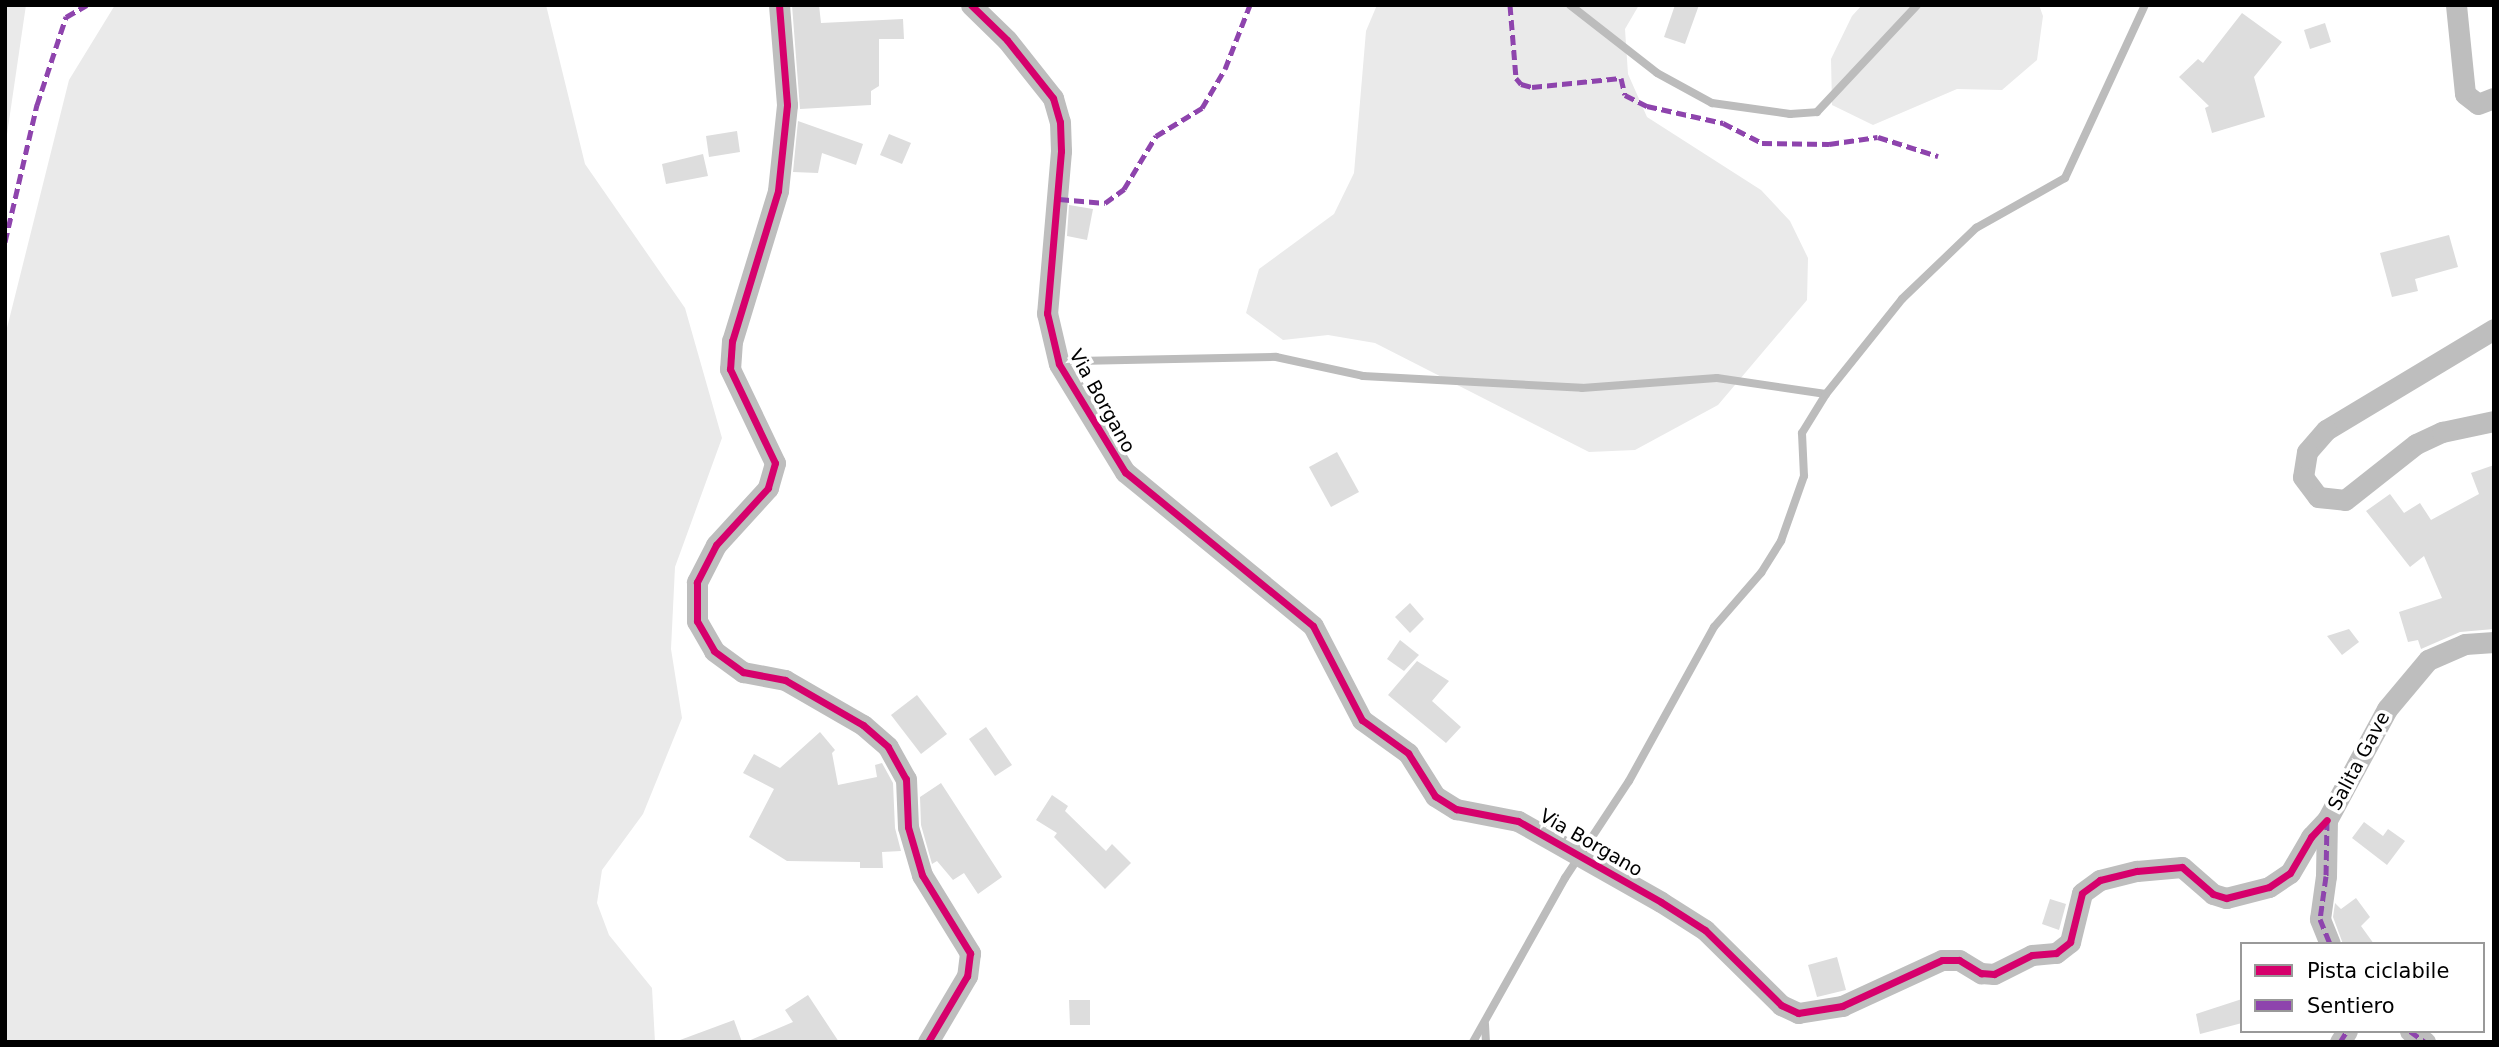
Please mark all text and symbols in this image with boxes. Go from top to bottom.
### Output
street label: Via Borgano [1064,345,1140,457]
street label: Salita Gave [2323,708,2395,814]
street label: Via Borgano [1535,804,1647,882]
legend [2240,942,2485,1033]
text: Pista ciclabile [2307,959,2449,983]
text: Sentiero [2307,994,2395,1018]

